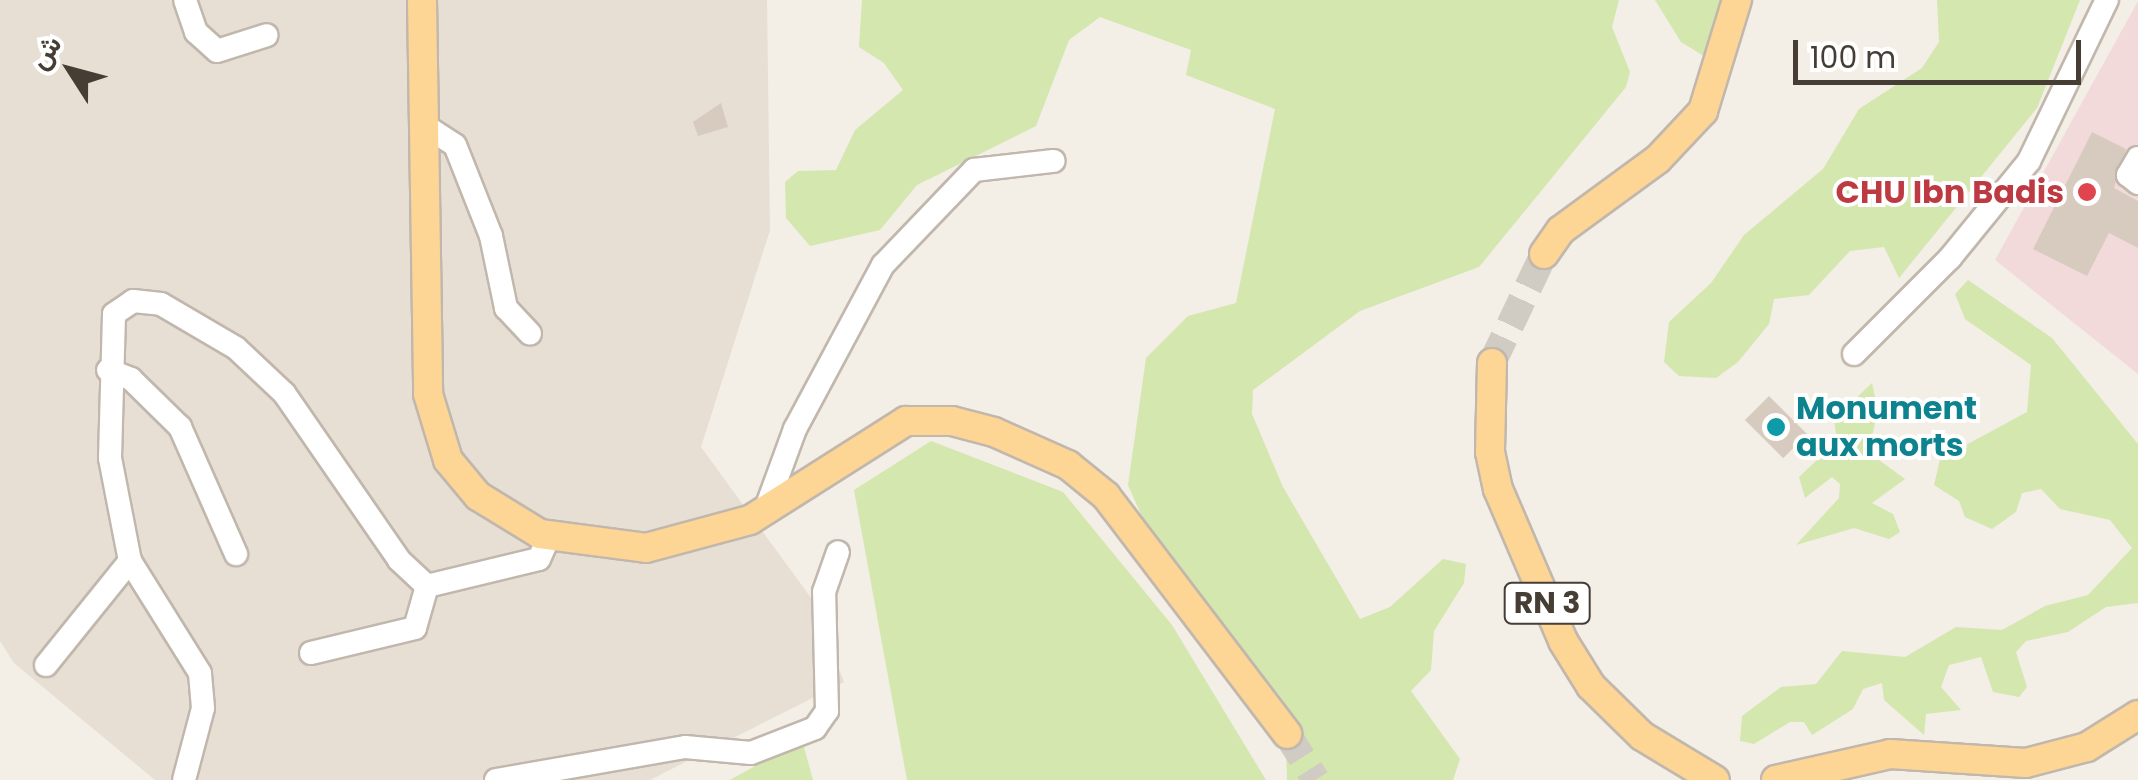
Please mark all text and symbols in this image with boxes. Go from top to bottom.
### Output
north arrow [20,20,120,120]
scale bar [1798,20,2086,82]
text: ش [20,27,71,77]
text: 100 m [1810,36,1896,79]
place label: CHU Ibn Badis [1836,173,2064,211]
marker: CHU Ibn Badis [2074,179,2100,205]
place label: Monument aux morts [1796,390,1977,465]
marker: Monument aux morts [1765,416,1787,438]
road number: RN 3 [1502,578,1592,628]

